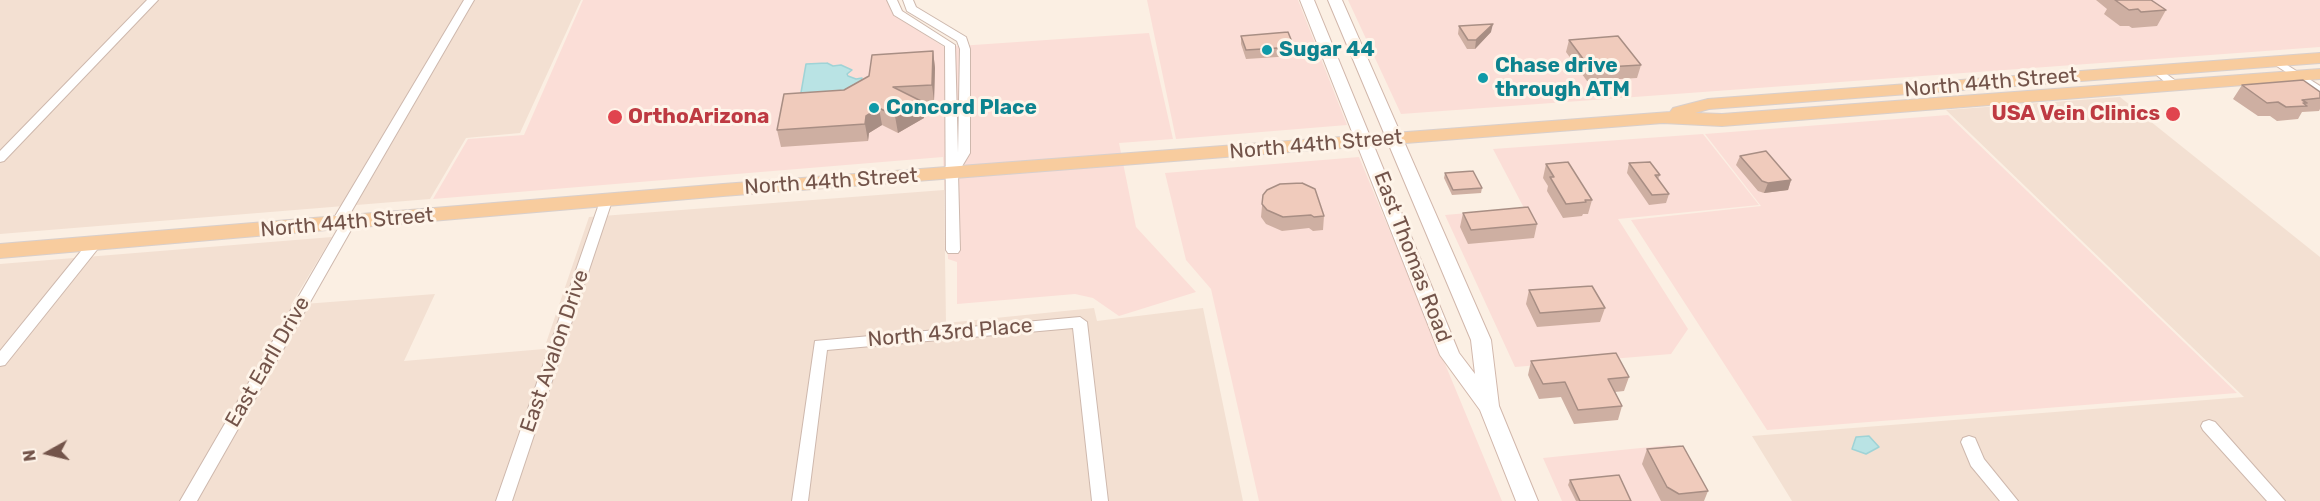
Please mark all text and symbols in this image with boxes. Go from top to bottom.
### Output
place label: Sugar 44 [1279,37,1375,63]
marker: Sugar 44 [1260,43,1274,57]
place label: Chase drive through ATM [1495,53,1630,103]
street label: North 44th Street [1903,63,2079,103]
marker: Chase drive through ATM [1476,71,1490,85]
place label: Concord Place [886,95,1037,121]
marker: Concord Place [867,101,881,115]
place label: USA Vein Clinics [1991,101,2160,127]
place label: OrthoArizona [628,104,769,130]
marker: USA Vein Clinics [2164,105,2182,123]
marker: OrthoArizona [606,108,624,126]
street label: North 44th Street [1228,125,1404,165]
street label: North 44th Street [743,163,919,201]
street label: East Thomas Road [1368,168,1456,346]
street label: North 44th Street [259,203,435,243]
street label: East Avalon Drive [515,266,595,436]
street label: East Earll Drive [220,292,316,432]
street label: North 43rd Place [867,313,1033,353]
north arrow [18,423,78,483]
text: N [19,449,40,463]

